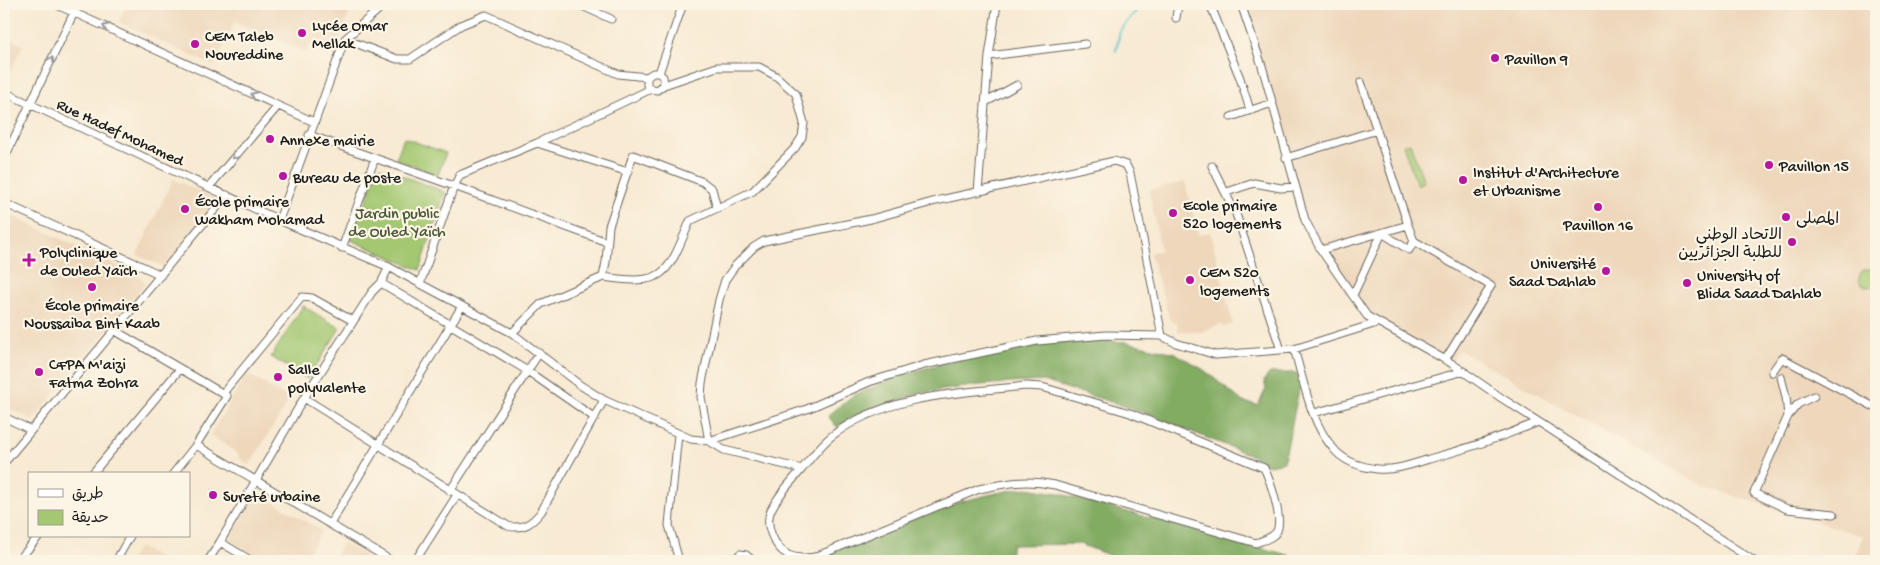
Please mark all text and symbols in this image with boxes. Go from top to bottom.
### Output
place label: Lycée Omar Mellak [312,18,388,55]
one-way arrow [102,23,111,34]
marker: Lycée Omar Mellak [296,27,308,39]
place label: CEM Taleb Noureddine [205,29,284,66]
marker: CEM Taleb Noureddine [189,38,201,50]
marker: Pavillon 9 [1489,52,1501,64]
place label: Pavillon 9 [1504,52,1568,71]
one-way arrow [45,56,55,65]
one-way arrow [250,90,259,101]
street label: Rue Hadef Mohamed [53,96,188,173]
marker: Annexe mairie [264,133,276,145]
place label: Annexe mairie [280,133,375,152]
one-way arrow [232,151,241,160]
marker: Pavillon 15 [1763,159,1775,171]
place label: Pavillon 15 [1778,159,1849,178]
place label: Institut d'Architecture et Urbanisme [1473,165,1620,202]
marker: Bureau de poste [277,170,289,182]
place label: Bureau de poste [292,170,402,189]
marker: Institut d'Architecture et Urbanisme [1457,174,1469,186]
place label: École primaire Wakham Mohamad [195,194,325,231]
place label: Ecole primaire 520 logements [1183,198,1282,235]
marker: Pavillon 16 [1592,201,1604,213]
marker: École primaire Wakham Mohamad [179,203,191,215]
park label: Jardin public de Ouled Yaïch [348,206,446,243]
marker: Ecole primaire 520 logements [1167,207,1179,219]
marker: المصلى [1780,211,1792,223]
place label: المصلى [1796,211,1839,230]
place label: Pavillon 16 [1562,218,1634,237]
place label: الاتحاد الوطني للطلبة الجزائريين [1678,227,1782,264]
marker: الاتحاد الوطني للطلبة الجزائريين [1786,236,1798,248]
place label: Polyclinique de Ouled Yaïch [39,245,138,282]
marker: Polyclinique de Ouled Yaïch [22,253,36,267]
place label: Université Saad Dahlab [1509,256,1597,293]
place label: CEM 520 logements [1200,265,1270,302]
marker: Université Saad Dahlab [1600,265,1612,277]
place label: University of Blida Saad Dahlab [1696,268,1822,305]
marker: CEM 520 logements [1184,274,1196,286]
marker: University of Blida Saad Dahlab [1681,277,1693,289]
marker: École primaire Noussaiba Bint Kaab [86,281,98,293]
place label: École primaire Noussaiba Bint Kaab [24,298,161,335]
place label: CFPA M'aizi Fatma Zohra [48,357,140,394]
place label: Salle polyvalente [287,362,366,399]
marker: CFPA M'aizi Fatma Zohra [33,366,45,378]
marker: Salle polyvalente [272,371,284,383]
legend [28,472,190,538]
text: طريق [72,486,104,504]
marker: Sureté urbaine [207,489,219,501]
place label: Sureté urbaine [223,489,321,508]
text: حديقة [72,510,109,528]

